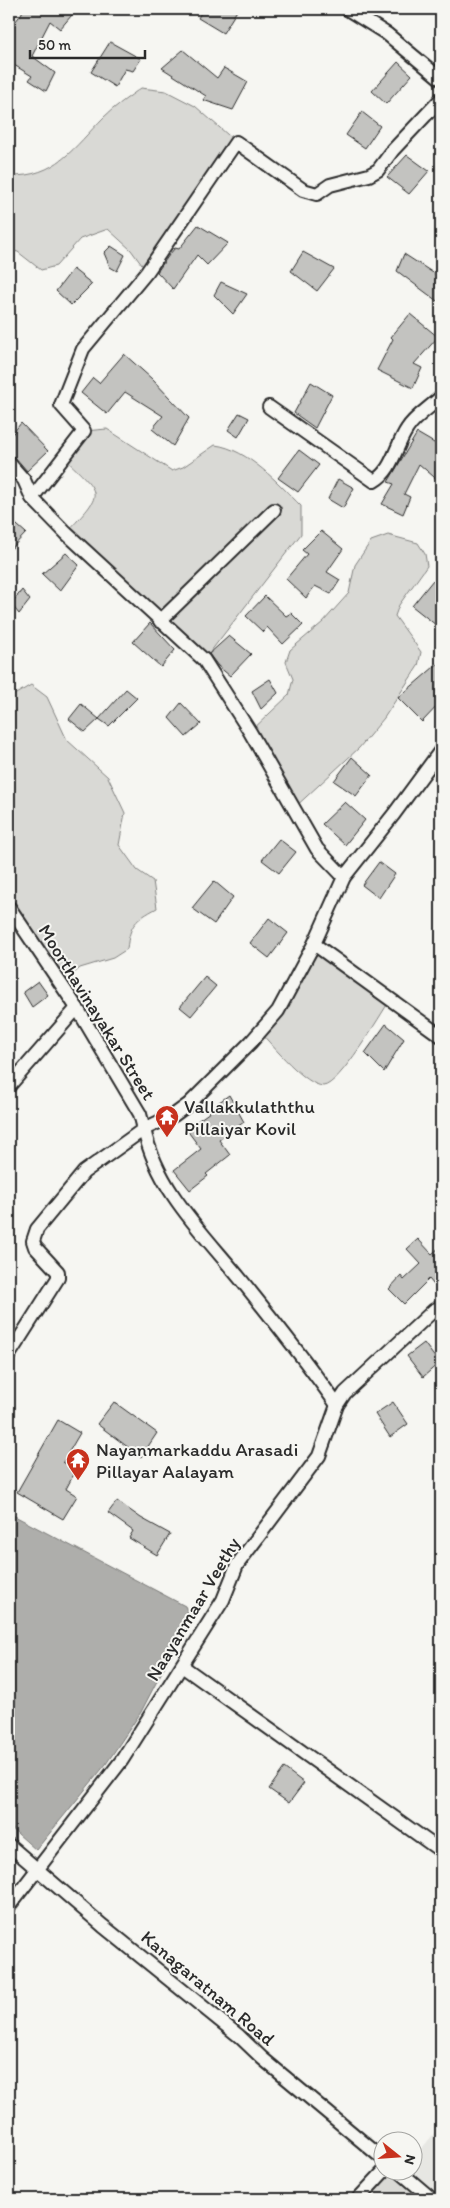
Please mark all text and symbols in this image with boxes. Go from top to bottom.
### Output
scale bar [30,28,145,60]
text: 50 m [38,36,71,54]
street label: Moorthavinayakar Street [34,920,160,1104]
place label: Vallakkulaththu Pillaiyar Kovil [184,1095,315,1140]
temple icon: Vallakkulaththu Pillaiyar Kovil [154,1104,180,1138]
place label: Nayanmarkaddu Arasadi Pillayar Aalayam [96,1438,298,1483]
temple icon: Nayanmarkaddu Arasadi Pillayar Aalayam [65,1447,91,1481]
street label: Naayanmaar Veethy [141,1533,245,1685]
street label: Kanagaratnam Road [136,1925,280,2051]
north arrow [372,2130,422,2180]
text: N [400,2153,419,2167]

